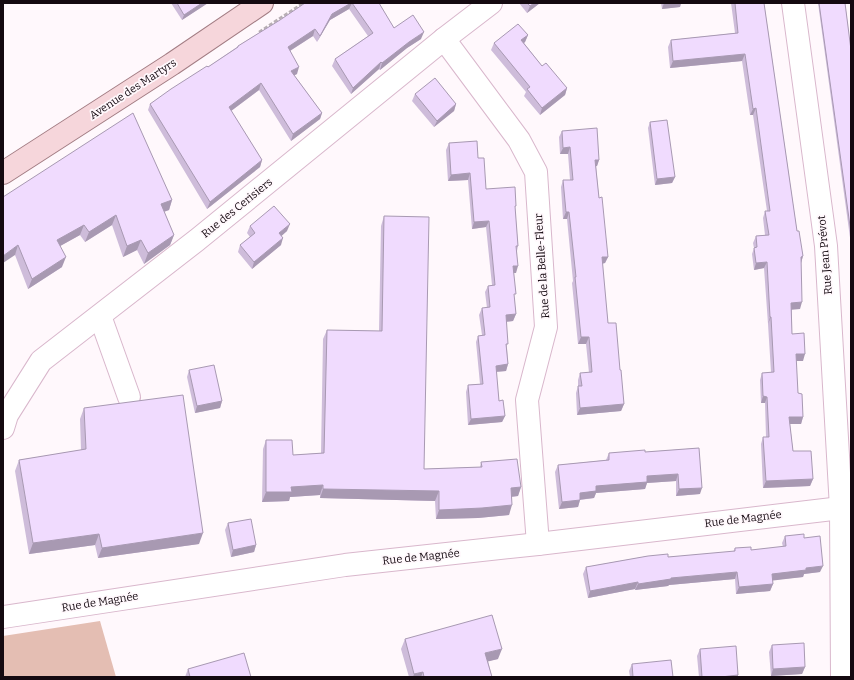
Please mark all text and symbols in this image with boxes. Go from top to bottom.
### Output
street label: Avenue des Martyrs [87,56,179,122]
street label: Rue des Cerisiers [199,175,275,241]
street label: Rue de la Belle-Fleur [532,213,552,319]
street label: Rue Jean Prévot [815,215,835,295]
street label: Rue de Magnée [704,508,782,530]
street label: Rue de Magnée [382,546,460,568]
street label: Rue de Magnée [61,590,139,614]

